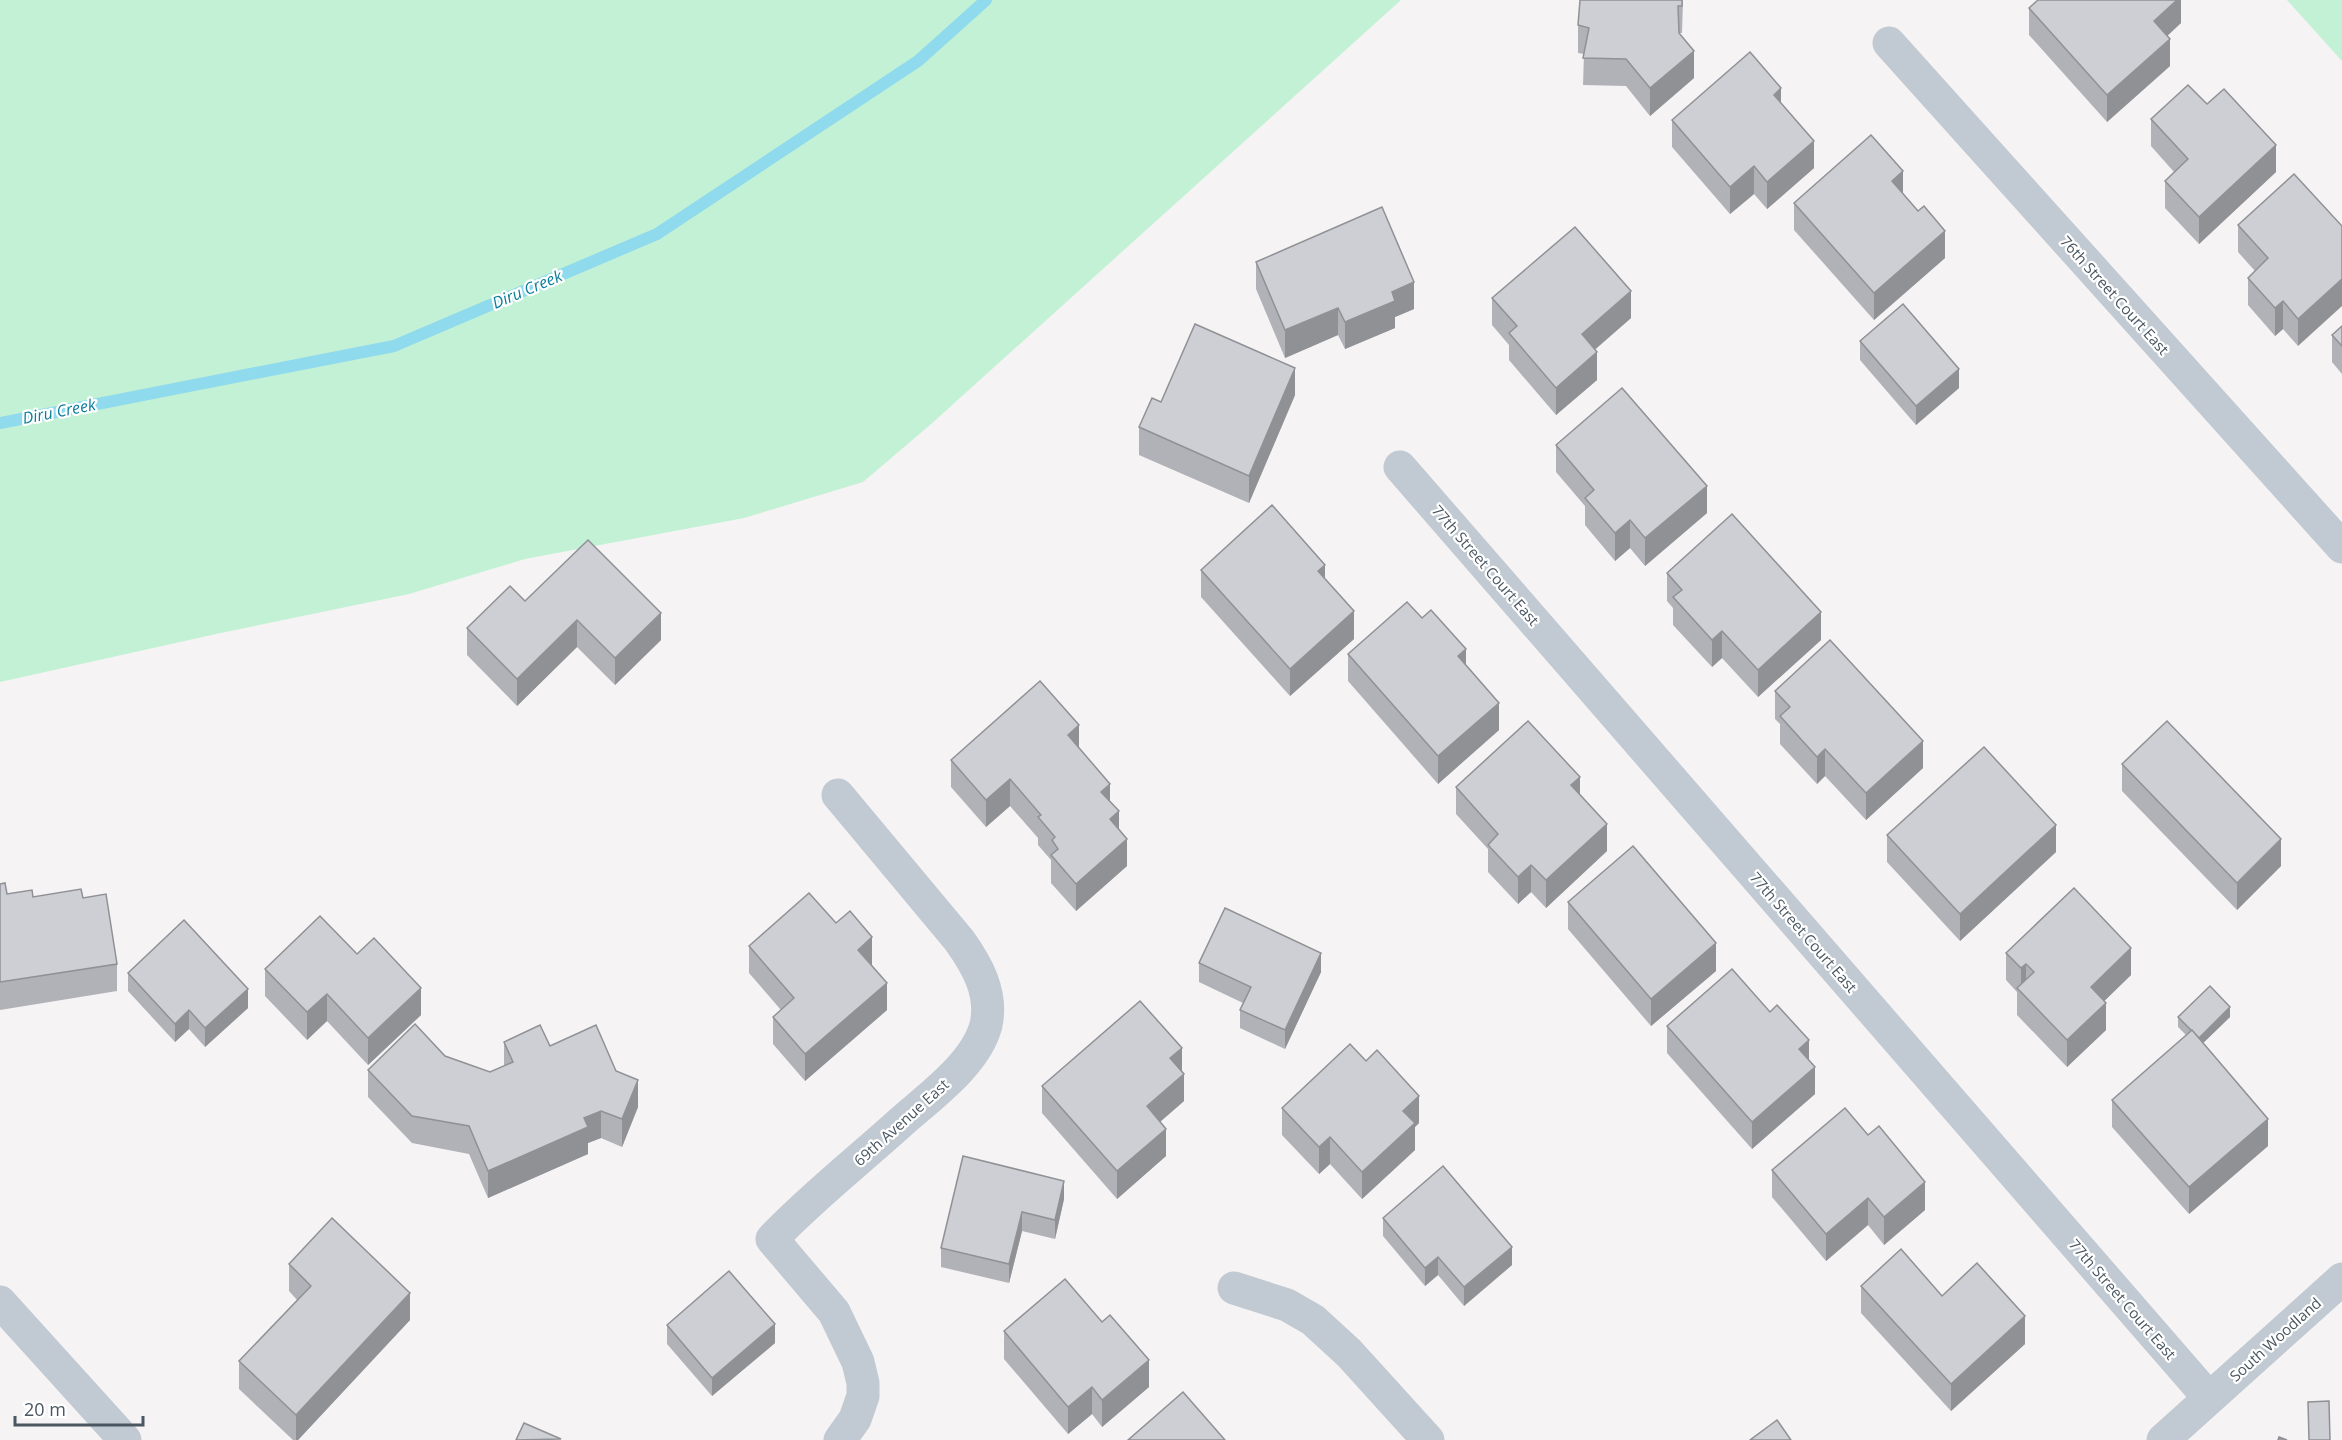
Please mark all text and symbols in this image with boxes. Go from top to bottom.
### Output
street label: 76th Street Court East [2056,231,2174,359]
water label: Diru Creek [489,264,566,314]
water label: Diru Creek [21,393,99,429]
street label: 77th Street Court East [1428,500,1544,630]
street label: 77th Street Court East [1746,867,1862,997]
street label: 69th Avenue East [849,1074,953,1170]
street label: 77th Street Court East [2065,1234,2181,1364]
street label: South Woodland [2225,1293,2325,1385]
scale bar [15,1389,142,1427]
text: 20 m [24,1397,66,1421]

